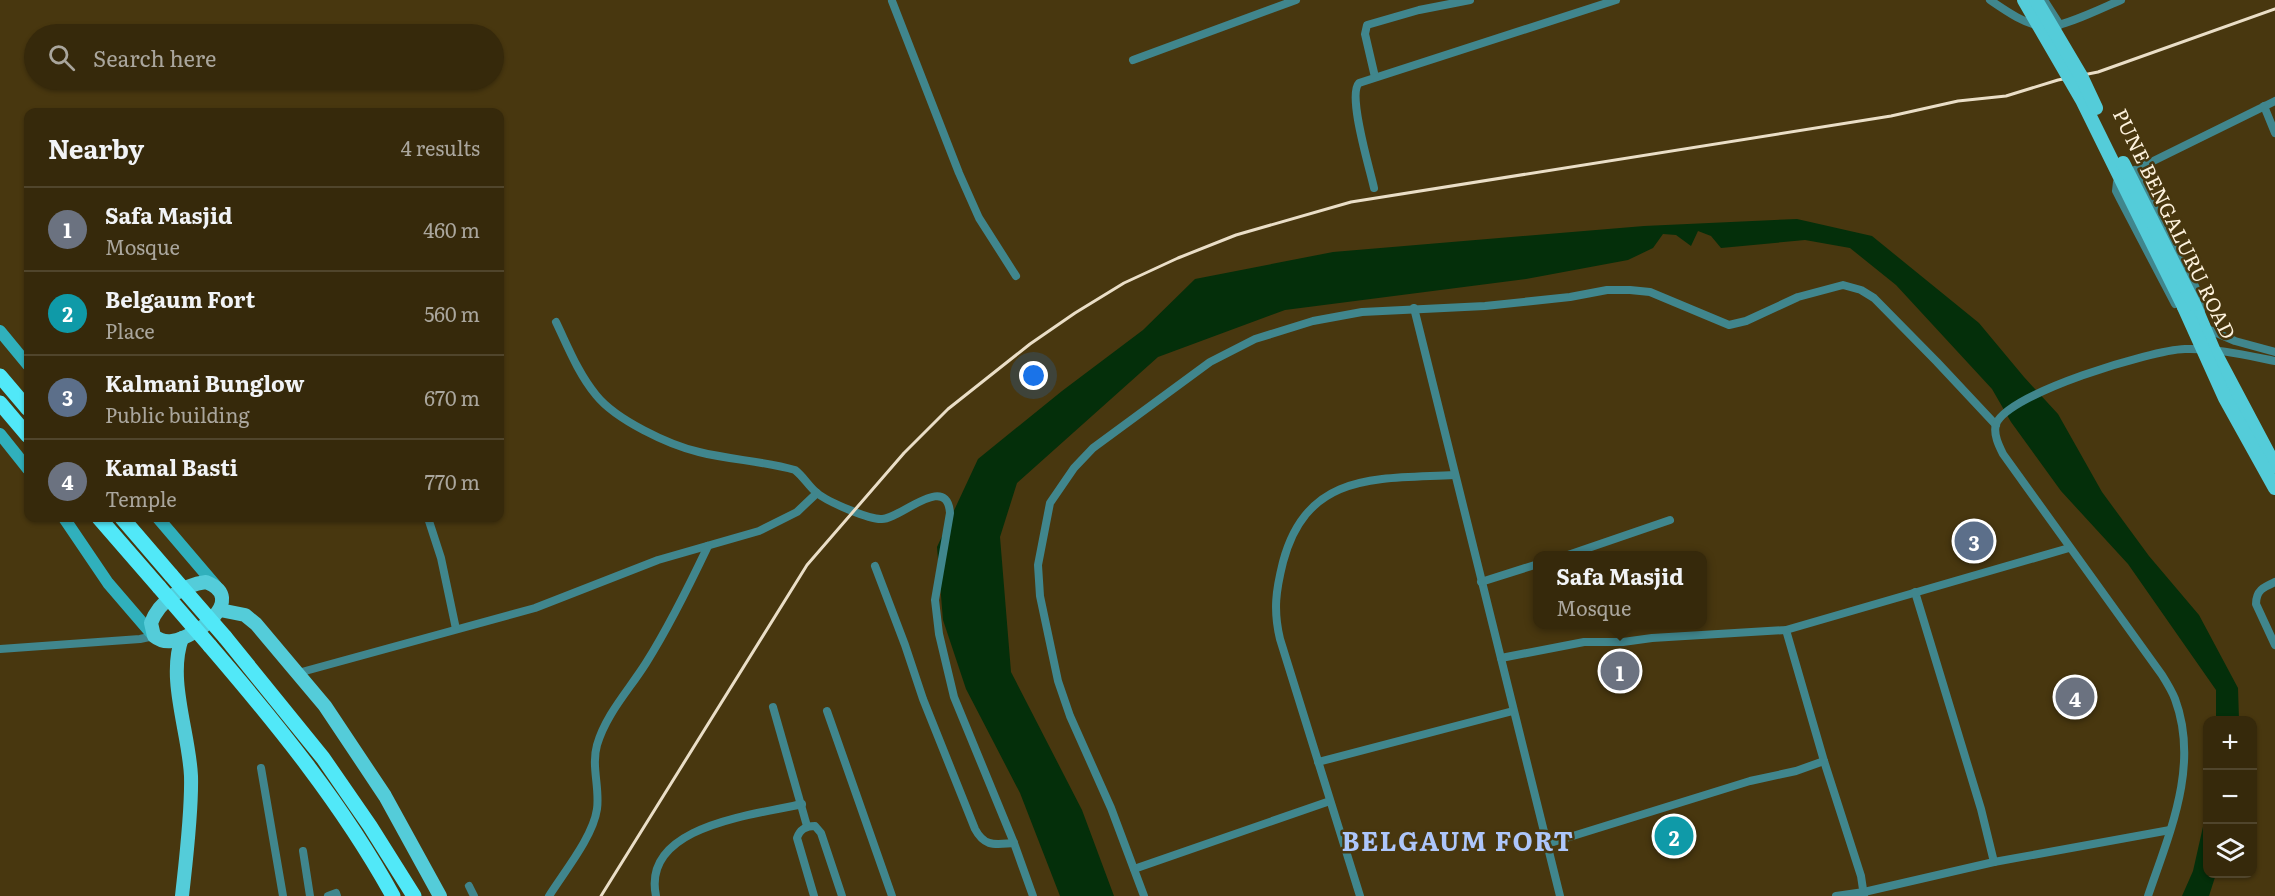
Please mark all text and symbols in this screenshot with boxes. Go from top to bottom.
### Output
search box [24,24,504,90]
icon: search [45,41,78,74]
text: Search here [93,41,216,74]
street label: PUNE BENGALURU ROAD [2107,103,2245,344]
text: Nearby [48,128,144,167]
text: 4 results [401,132,480,162]
text: Safa Masjid [105,198,232,231]
text: 1 [63,214,72,244]
text: 460 m [423,214,480,244]
text: Mosque [105,231,180,261]
text: Belgaum Fort [105,282,255,315]
text: 2 [62,298,73,328]
text: 560 m [424,298,480,328]
text: Place [105,315,155,345]
your location [1019,361,1048,390]
text: Kalmani Bunglow [105,366,304,399]
text: 3 [62,382,73,412]
text: 670 m [424,382,480,412]
text: Public building [105,399,250,429]
text: Kamal Basti [105,450,238,483]
text: 4 [61,466,74,496]
text: 770 m [425,466,480,496]
text: Temple [105,483,177,513]
pin: 3 [1954,518,1994,564]
popup [1533,551,1707,629]
text: Safa Masjid [1556,559,1684,592]
text: Mosque [1556,592,1631,622]
pin: 1 [1600,648,1640,694]
pin: 4 [2056,674,2094,720]
map controls [2203,716,2257,878]
button: + [2203,716,2257,770]
button: − [2203,770,2257,824]
pin: 2 [1654,814,1694,858]
district label: BELGAUM FORT [1342,820,1574,859]
button: layers [2203,824,2257,878]

